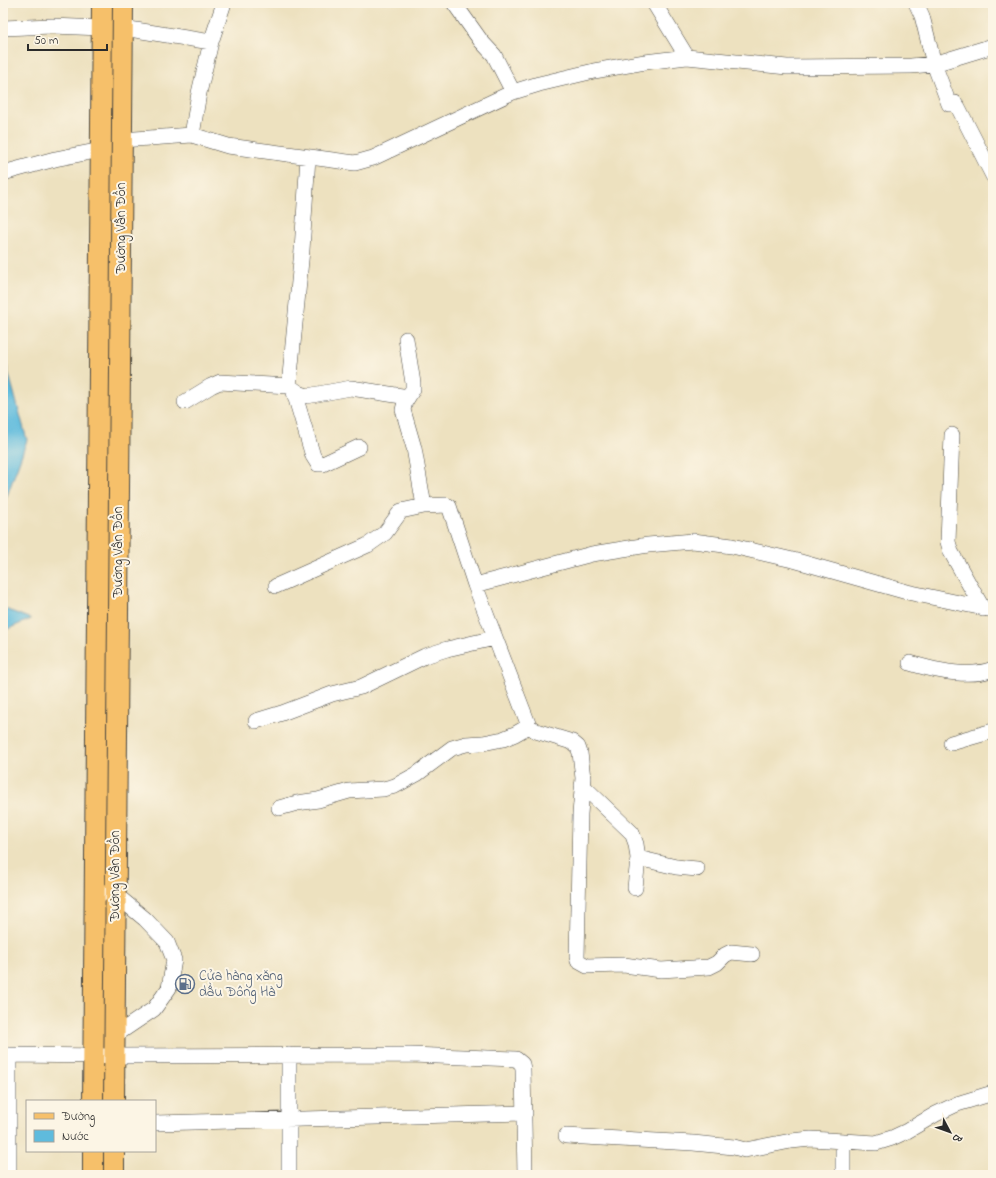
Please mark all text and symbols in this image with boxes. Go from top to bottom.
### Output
scale bar [28,26,107,52]
text: 50 m [34,32,58,50]
street label: Đường Vân Đồn [111,182,133,275]
street label: Đường Vân Đồn [108,506,130,599]
street label: Đường Vân Đồn [105,830,127,923]
place label: Cửa hàng xăng dầu Đông Hà [199,966,283,1004]
fuel station icon: Cửa hàng xăng dầu Đông Hà [174,973,196,995]
legend [26,1100,156,1152]
text: Đường [61,1108,95,1127]
north arrow [930,1112,970,1152]
text: Nước [62,1128,89,1146]
text: B [948,1129,966,1146]

